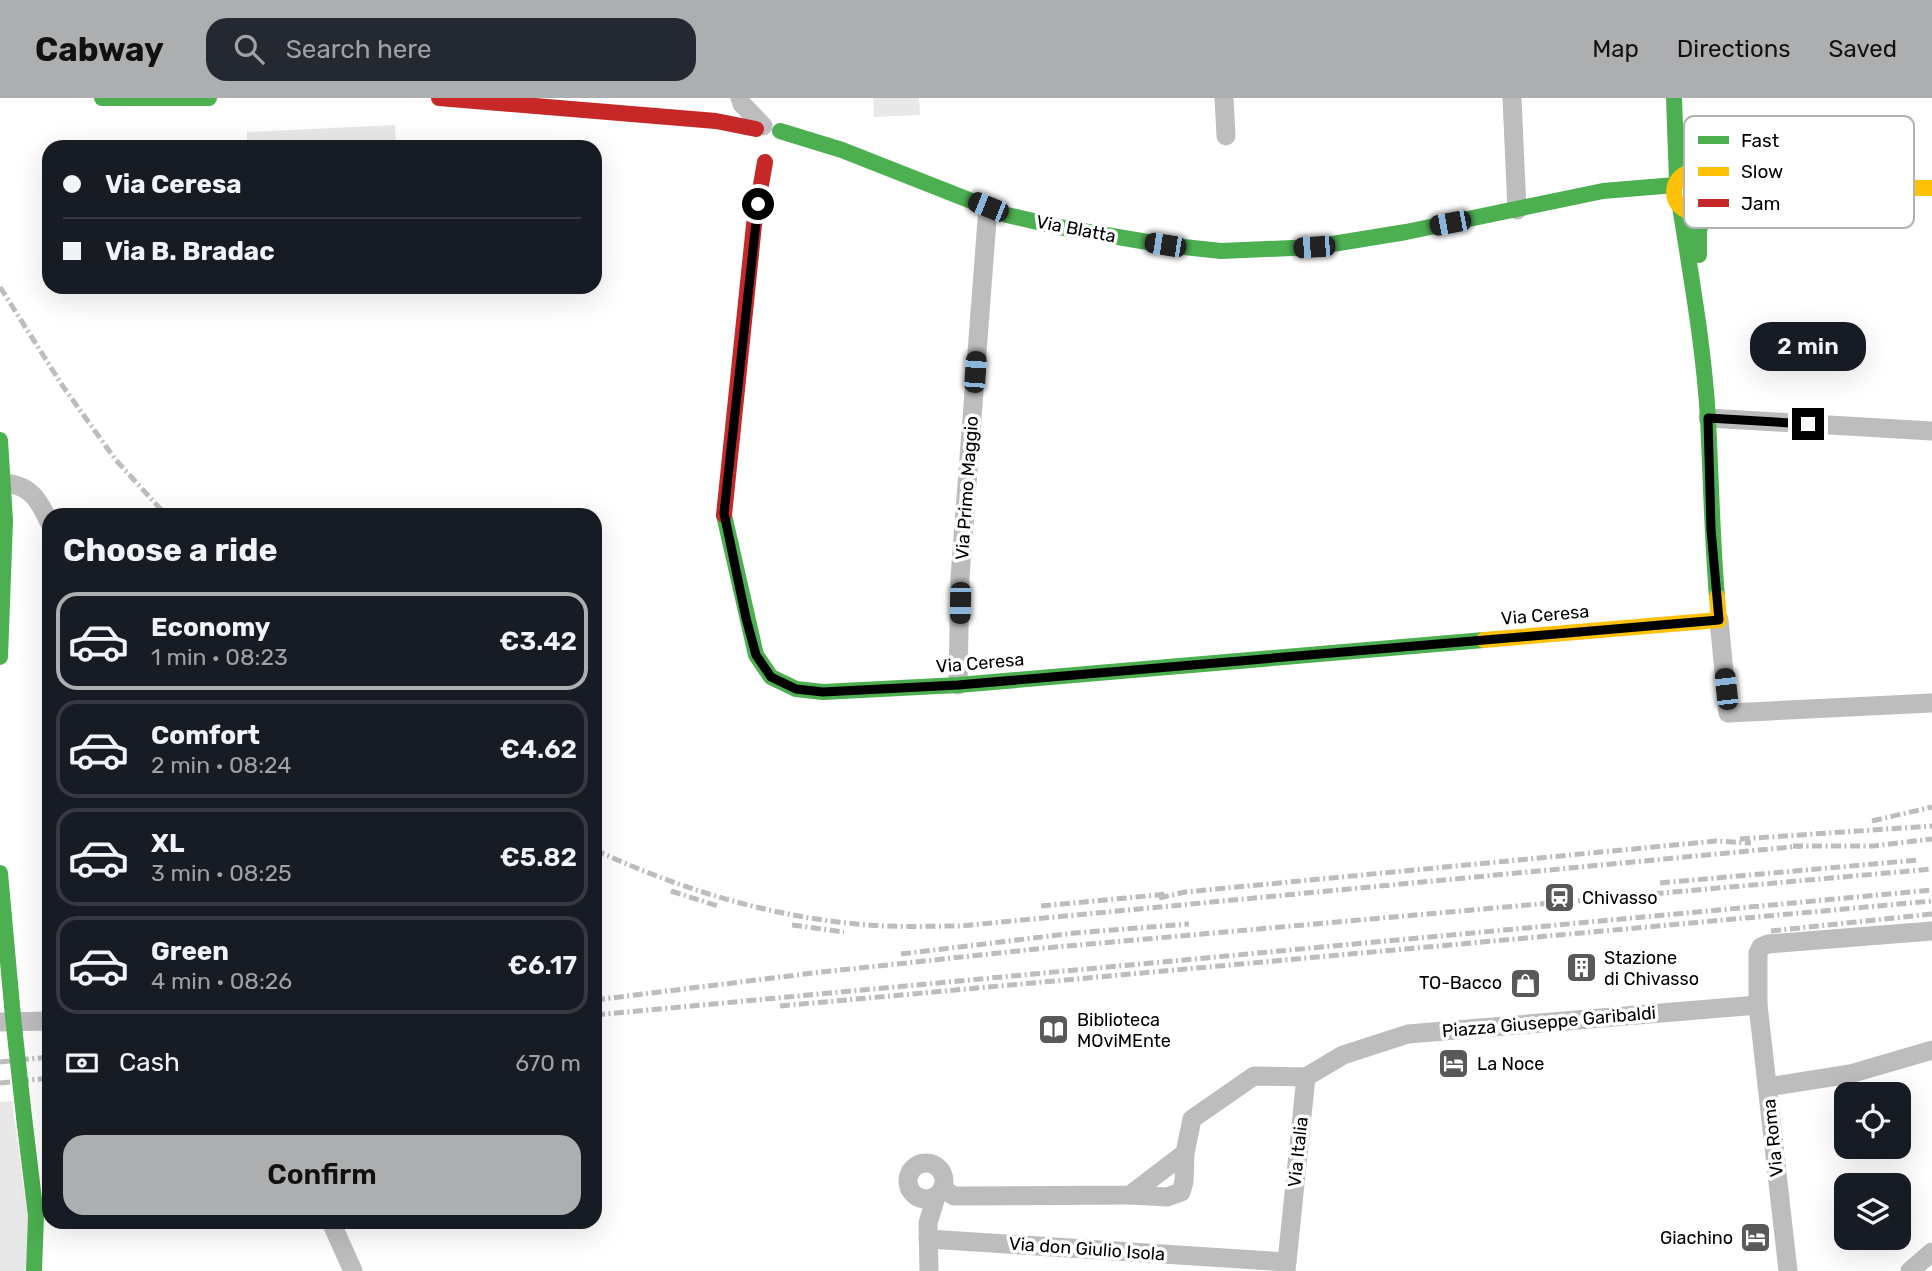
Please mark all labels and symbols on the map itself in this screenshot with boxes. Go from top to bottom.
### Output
legend [1684,116,1914,228]
text: Fast [1741,129,1780,152]
text: Slow [1741,160,1783,183]
route start [742,188,774,220]
car [965,189,1012,225]
text: Jam [1741,192,1780,215]
car [1428,209,1473,237]
street label: Via Blatta [1034,211,1118,247]
car [1143,231,1188,259]
car [1293,235,1336,259]
callout: 2 min [1750,322,1866,372]
car [964,350,987,394]
route end [1792,408,1824,440]
street label: Via Primo Maggio [951,415,983,561]
car [950,582,971,624]
street label: Via Ceresa [1500,600,1590,630]
street label: Via Ceresa [935,648,1025,678]
car [1714,667,1739,711]
station icon: Chivasso [1542,881,1576,915]
place label: Chivasso [1582,887,1658,909]
place label: Stazione di Chivasso [1604,947,1699,990]
building icon: Stazione di Chivasso [1564,951,1598,985]
shop icon: TO-Bacco [1508,966,1542,1000]
place label: TO-Bacco [1419,972,1502,994]
street label: Piazza Giuseppe Garibaldi [1441,1002,1657,1042]
place label: Biblioteca MOviMEnte [1077,1009,1171,1052]
library icon: Biblioteca MOviMEnte [1037,1013,1071,1047]
hotel icon: La Noce [1437,1047,1471,1081]
place label: La Noce [1477,1053,1544,1075]
street label: Via Roma [1758,1098,1788,1178]
street label: Via Italia [1283,1116,1313,1188]
hotel icon: Giachino [1739,1221,1773,1255]
place label: Giachino [1660,1227,1733,1249]
street label: Via don Giulio Isola [1008,1233,1166,1265]

